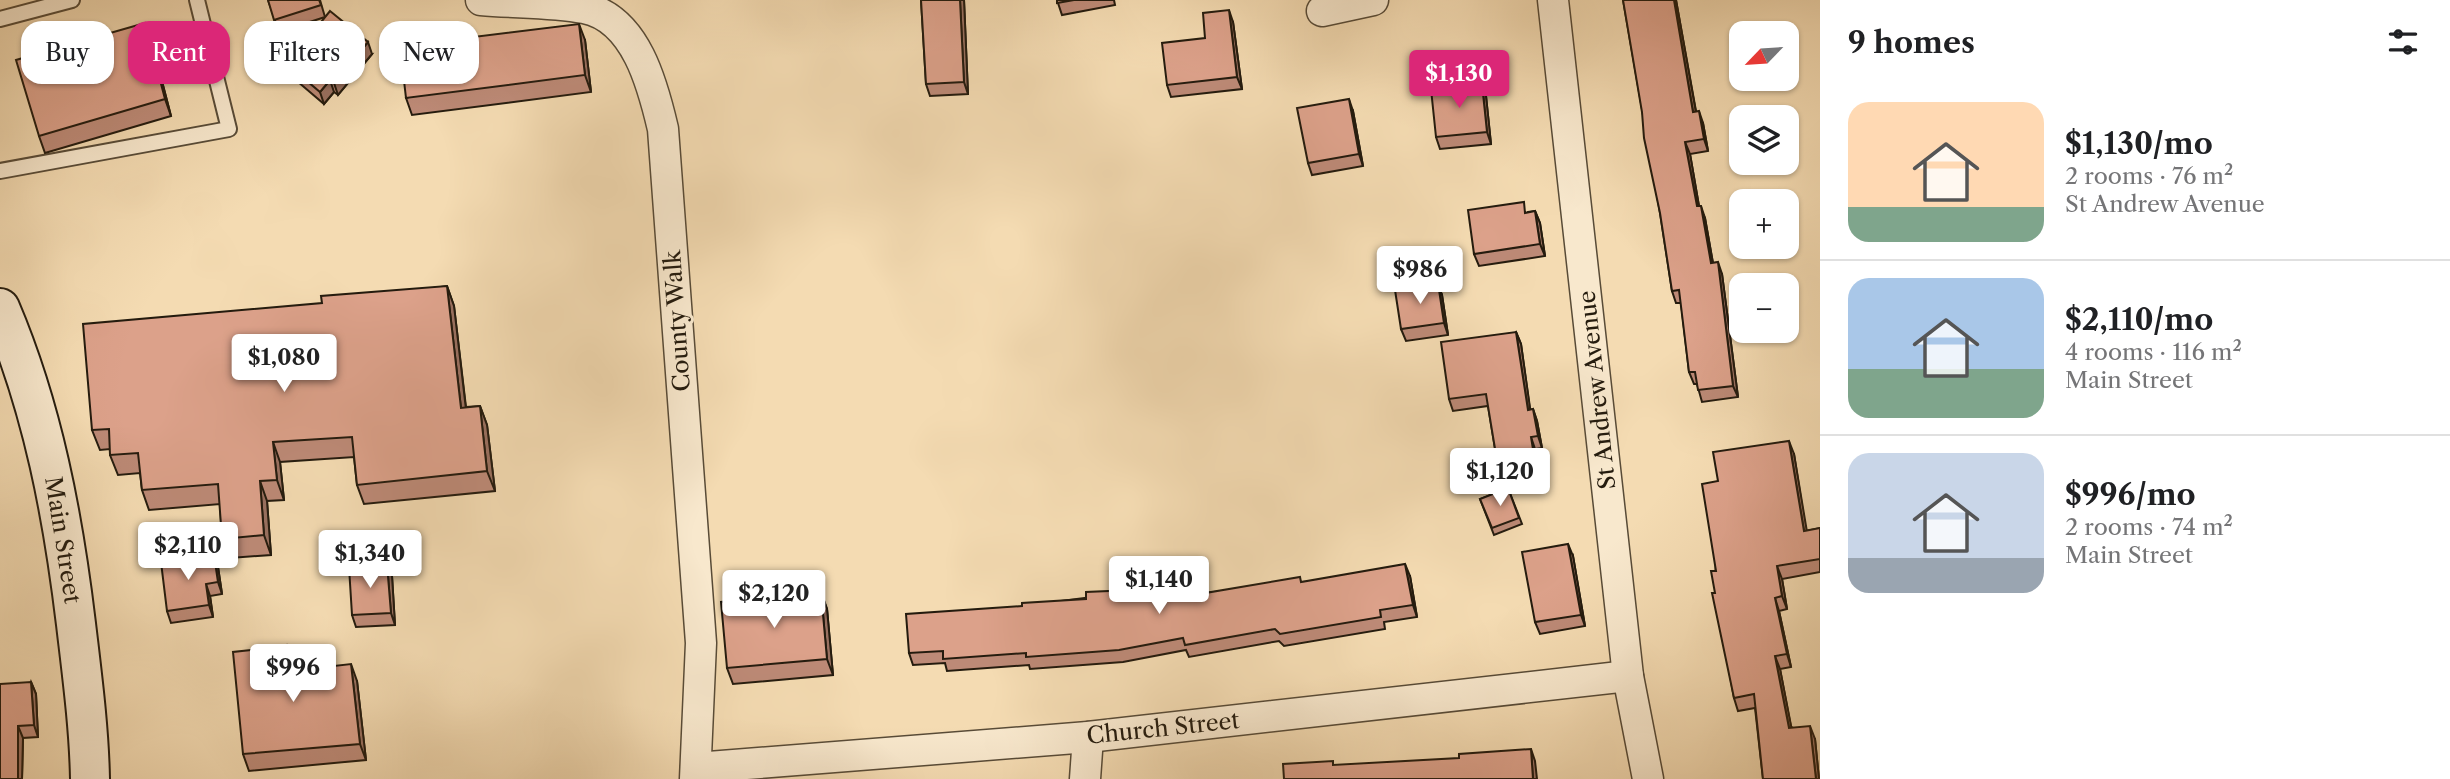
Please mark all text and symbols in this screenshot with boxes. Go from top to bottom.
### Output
chip: Buy [21,21,114,84]
chip: Rent [128,21,230,84]
chip: Filters [244,21,365,84]
chip: New [379,21,479,84]
north arrow [1729,21,1799,91]
map controls [1729,21,1799,343]
icon: filters [2384,23,2422,61]
text: 9 homes [1848,24,1975,61]
pin: $1,130 [1402,50,1516,110]
text: $1,130 [1425,59,1493,87]
button: layers [1729,105,1799,175]
text: $1,130/mo [2065,125,2213,162]
icon: home [1904,130,1988,214]
text: 2 rooms · 76 m² [2065,162,2233,190]
button: + [1729,189,1799,259]
text: St Andrew Avenue [2065,190,2265,218]
pin: $986 [1379,246,1461,306]
street label: County Walk [658,248,696,392]
text: $986 [1393,255,1447,283]
button: − [1729,273,1799,343]
street label: St Andrew Avenue [1573,289,1621,491]
text: $2,110/mo [2065,301,2213,338]
icon: home [1904,306,1988,390]
pin: $1,080 [227,334,341,394]
text: 4 rooms · 116 m² [2065,338,2242,366]
text: $1,080 [248,343,320,371]
text: Main Street [2065,366,2193,394]
pin: $1,120 [1443,448,1557,508]
text: $1,120 [1466,457,1534,485]
street label: Main Street [39,475,87,605]
text: $996/mo [2065,476,2196,513]
icon: home [1904,481,1988,565]
text: 2 rooms · 74 m² [2065,513,2233,541]
pin: $2,110 [131,522,245,582]
pin: $1,340 [313,530,427,590]
text: $2,110 [154,531,222,559]
text: $1,340 [335,539,405,567]
text: Main Street [2065,541,2193,569]
pin: $1,140 [1102,556,1216,616]
text: $1,140 [1125,565,1193,593]
pin: $2,120 [717,570,831,630]
text: $2,120 [738,579,810,607]
pin: $996 [252,644,334,704]
text: $996 [266,653,320,681]
street label: Church Street [1085,706,1241,750]

